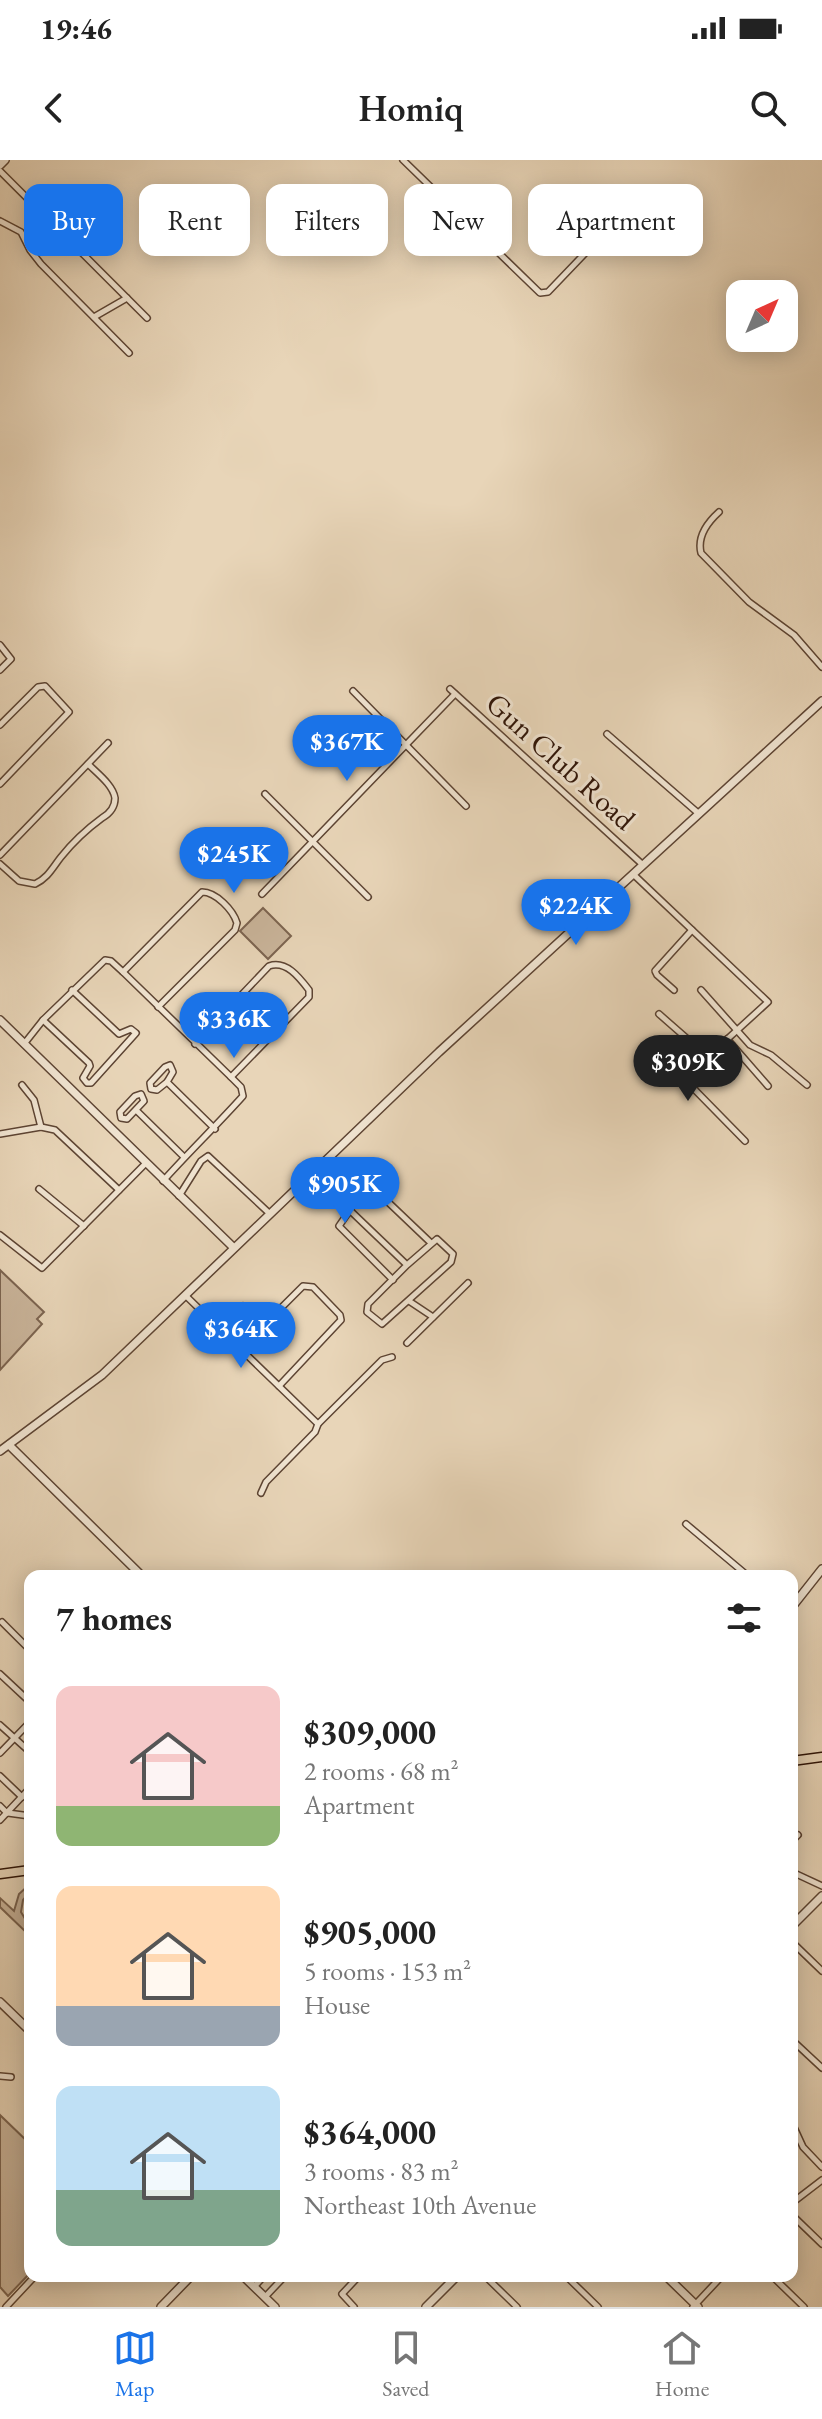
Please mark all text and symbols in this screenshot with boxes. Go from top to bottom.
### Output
text: 19:46 [40,9,112,48]
text: Homiq [359,85,463,132]
icon: back [32,86,76,130]
icon: search [746,86,790,130]
chip: Buy [24,184,123,256]
chip: Rent [139,184,250,256]
chip: Filters [266,184,388,256]
chip: New [404,184,512,256]
chip: Apartment [528,184,703,256]
north arrow [726,280,798,352]
map controls [726,280,798,352]
street label: Gun Club Road [478,684,645,839]
pin: $367K [291,715,403,783]
text: $367K [310,724,384,758]
pin: $245K [178,827,290,895]
text: $245K [197,836,271,870]
pin: $224K [520,879,632,947]
text: $224K [539,888,613,922]
pin: $336K [178,992,290,1060]
text: $336K [197,1001,271,1035]
pin: $309K [632,1035,744,1103]
text: $309K [651,1044,725,1078]
pin: $905K [289,1157,401,1225]
text: $905K [308,1166,382,1200]
pin: $364K [185,1302,297,1370]
text: $364K [204,1311,278,1345]
text: 7 homes [56,1596,172,1640]
icon: filters [722,1596,766,1640]
text: $309,000 [304,1710,436,1754]
icon: home [120,1718,216,1814]
text: 2 rooms · 68 m² [304,1754,459,1788]
text: Apartment [304,1788,414,1822]
text: $905,000 [304,1910,436,1954]
icon: home [120,1918,216,2014]
text: 5 rooms · 153 m² [304,1954,471,1988]
text: House [304,1988,370,2022]
text: $364,000 [304,2110,436,2154]
icon: home [120,2118,216,2214]
text: 3 rooms · 83 m² [304,2154,459,2188]
text: Northeast 10th Avenue [304,2188,536,2222]
tab: Map [113,2326,157,2403]
tab: Saved [382,2326,429,2403]
tab: Home [655,2326,709,2403]

